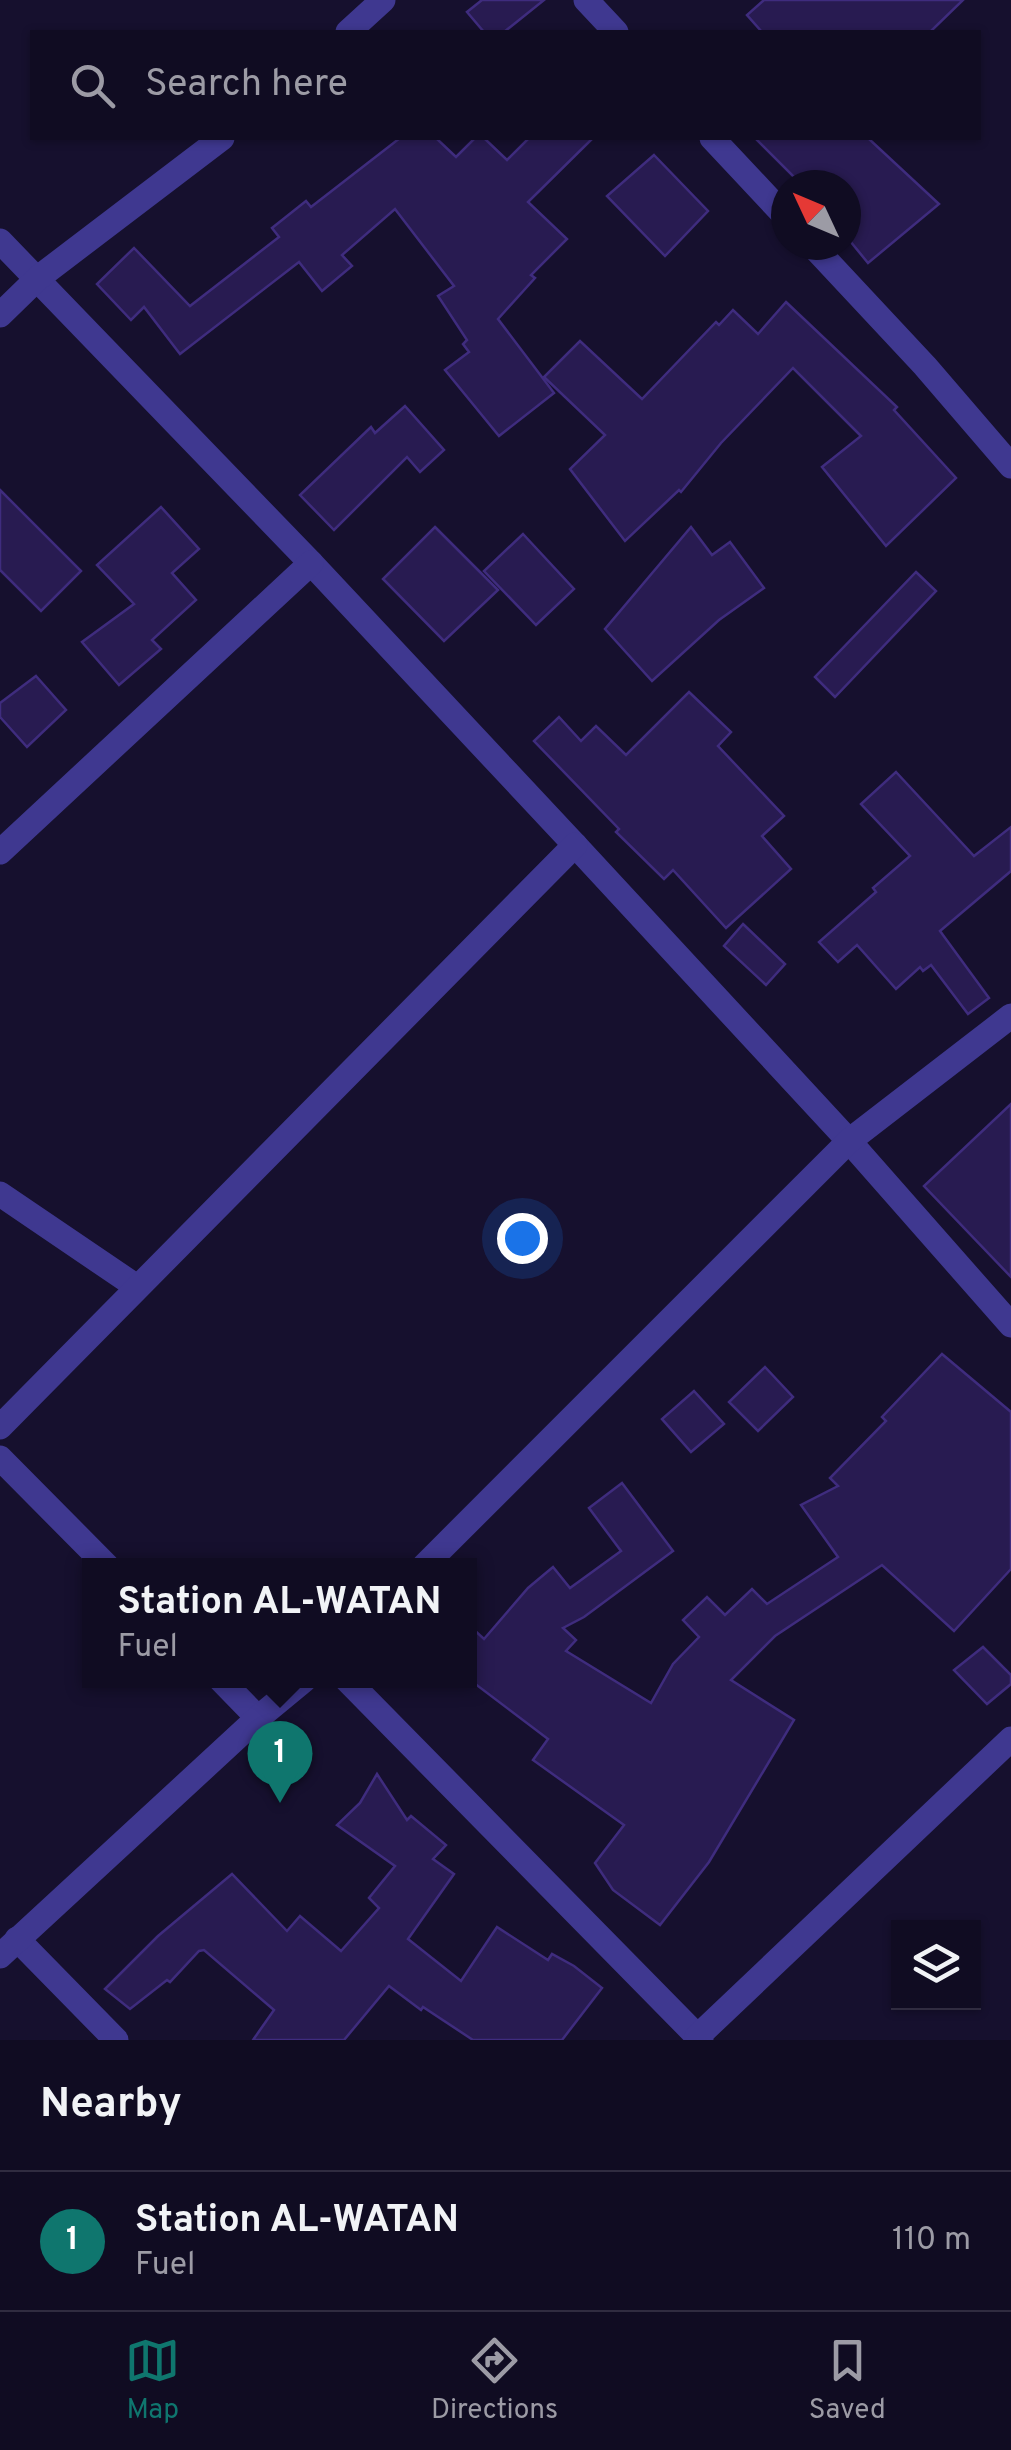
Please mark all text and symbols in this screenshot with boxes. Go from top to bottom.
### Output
search box [30,30,981,140]
icon: search [65,58,120,113]
text: Search here [145,61,348,110]
north arrow [771,170,861,260]
your location [497,1213,548,1264]
popup [82,1558,477,1688]
text: Station AL-WATAN [117,1579,442,1628]
text: Fuel [117,1628,178,1668]
pin: 1 [248,1720,312,1803]
map controls [891,1920,981,2010]
button: layers [891,1920,981,2010]
text: Nearby [40,2079,182,2132]
text: Station AL-WATAN [135,2197,459,2246]
text: 1 [66,2221,79,2261]
text: 110 m [892,2221,971,2261]
text: Fuel [135,2246,195,2286]
tab: Map [125,2333,180,2429]
tab: Directions [431,2333,558,2429]
tab: Saved [809,2333,886,2429]

